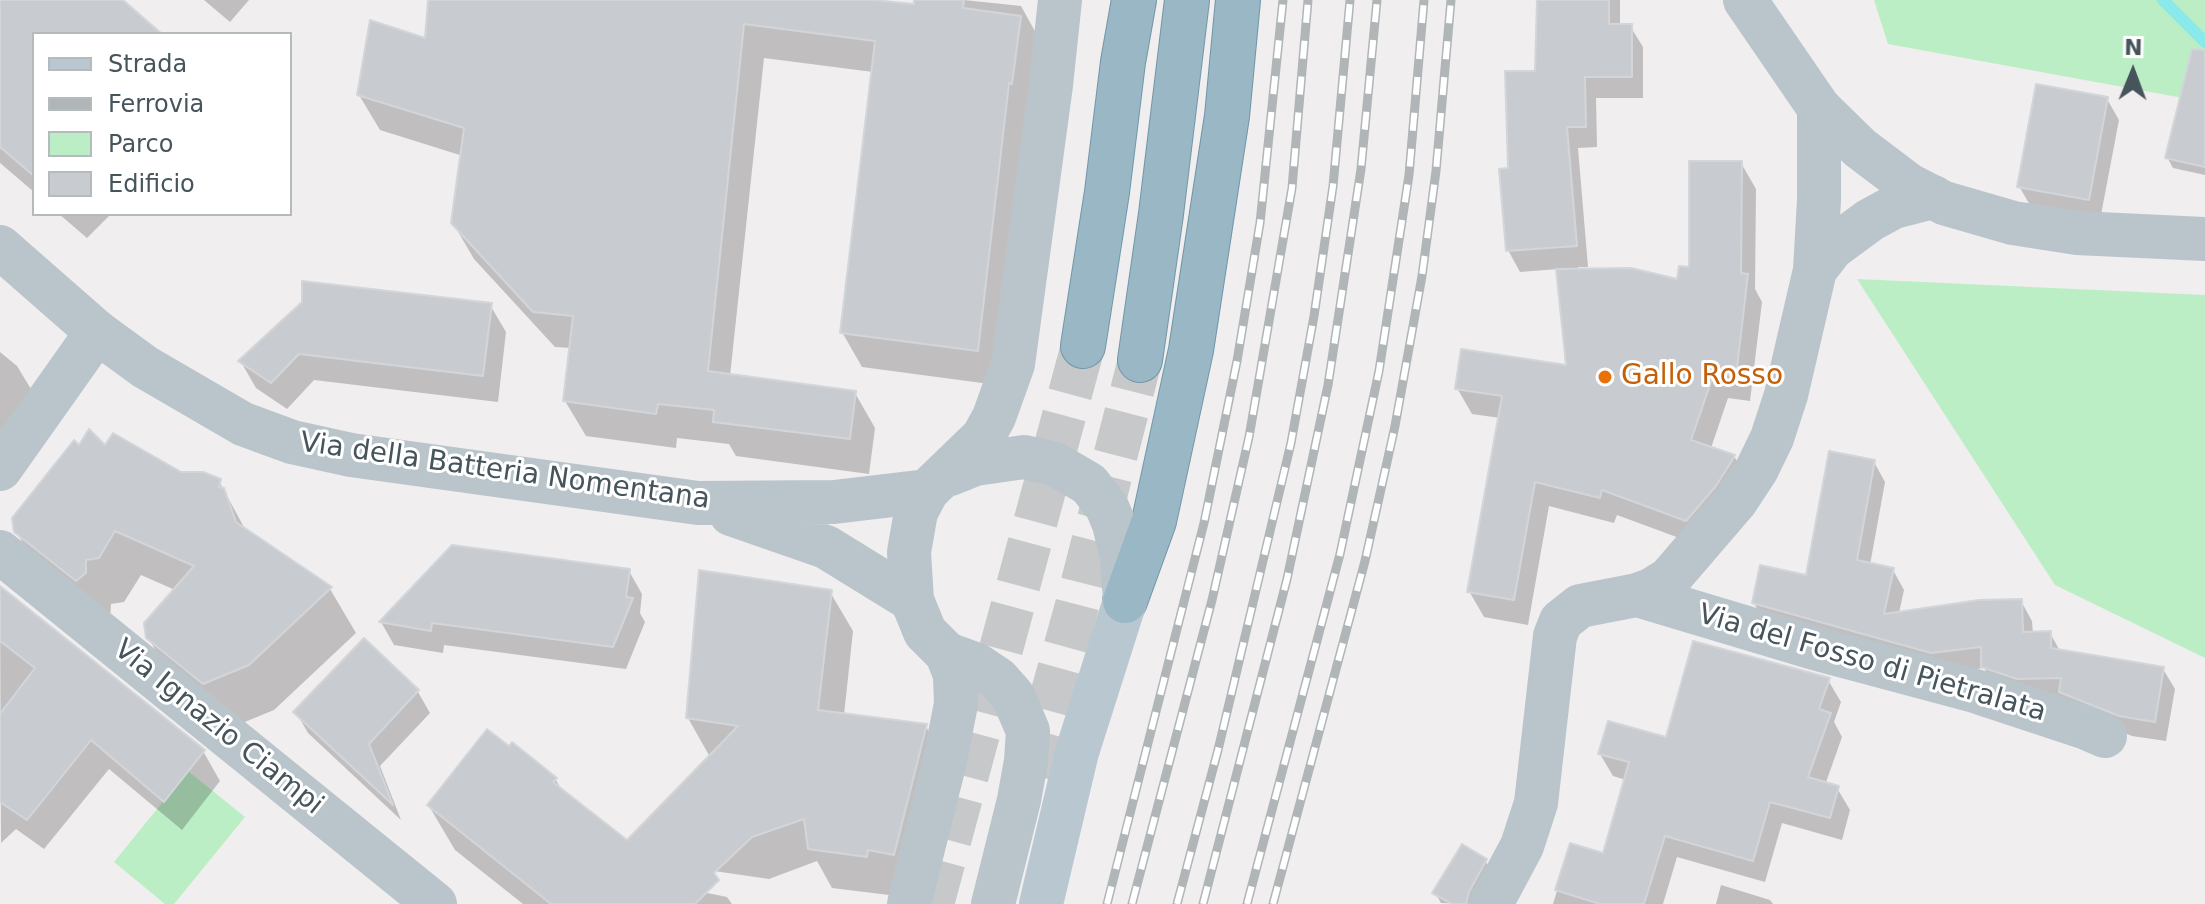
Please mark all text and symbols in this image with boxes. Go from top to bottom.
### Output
legend [32,32,292,216]
north arrow [2093,32,2173,112]
text: N [2124,35,2143,60]
text: Strada [108,50,187,78]
text: Ferrovia [108,90,204,118]
text: Parco [108,130,173,158]
text: Edificio [108,170,195,198]
place label: Gallo Rosso [1621,360,1783,394]
marker: Gallo Rosso [1596,368,1614,386]
street label: Via della Batteria Nomentana [298,427,712,517]
street label: Via del Fosso di Pietralata [1694,598,2050,730]
street label: Via Ignazio Ciampi [107,633,329,823]

